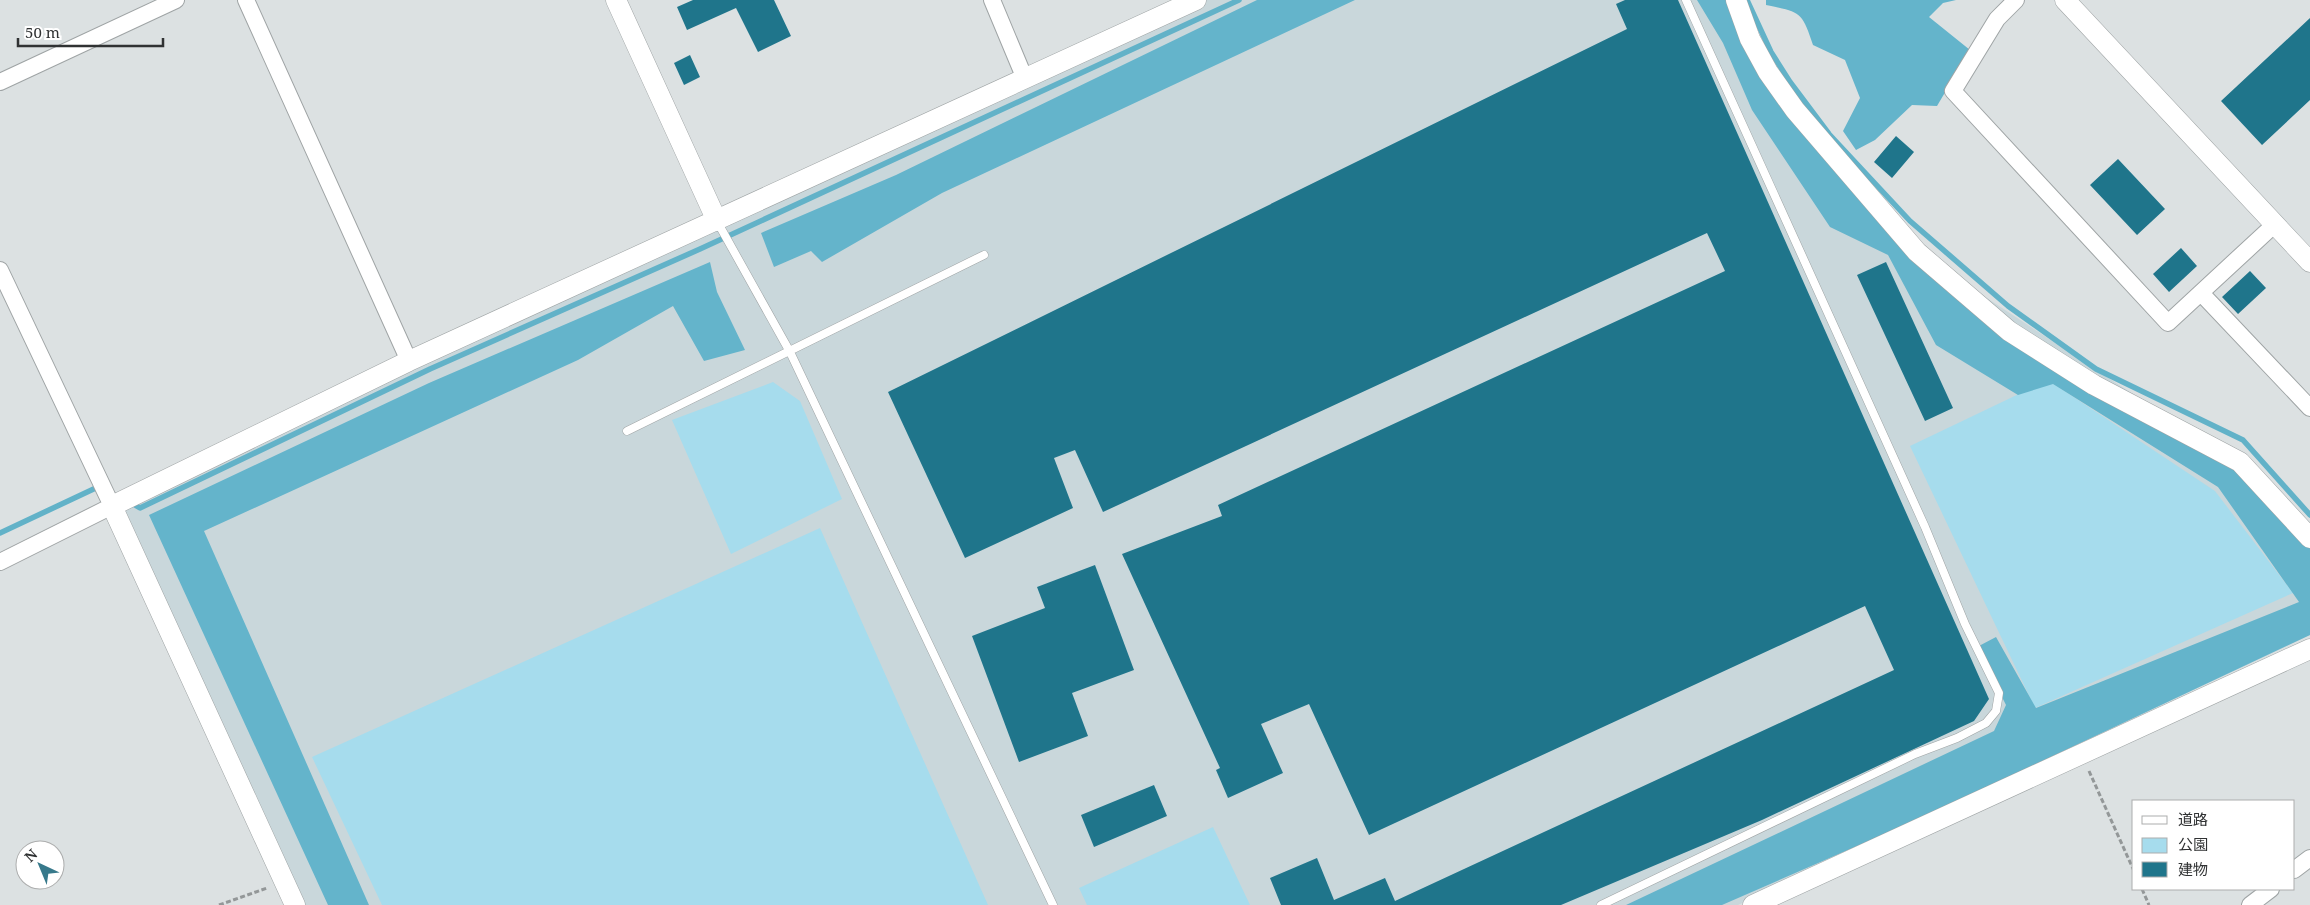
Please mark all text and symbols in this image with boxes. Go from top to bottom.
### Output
scale bar [18,15,162,47]
text: 50 m [25,22,60,42]
legend [2132,800,2295,890]
text: 道路 [2178,809,2208,829]
text: 公園 [2178,834,2208,854]
north arrow [15,840,65,890]
text: N [20,845,41,866]
text: 建物 [2178,859,2208,879]

